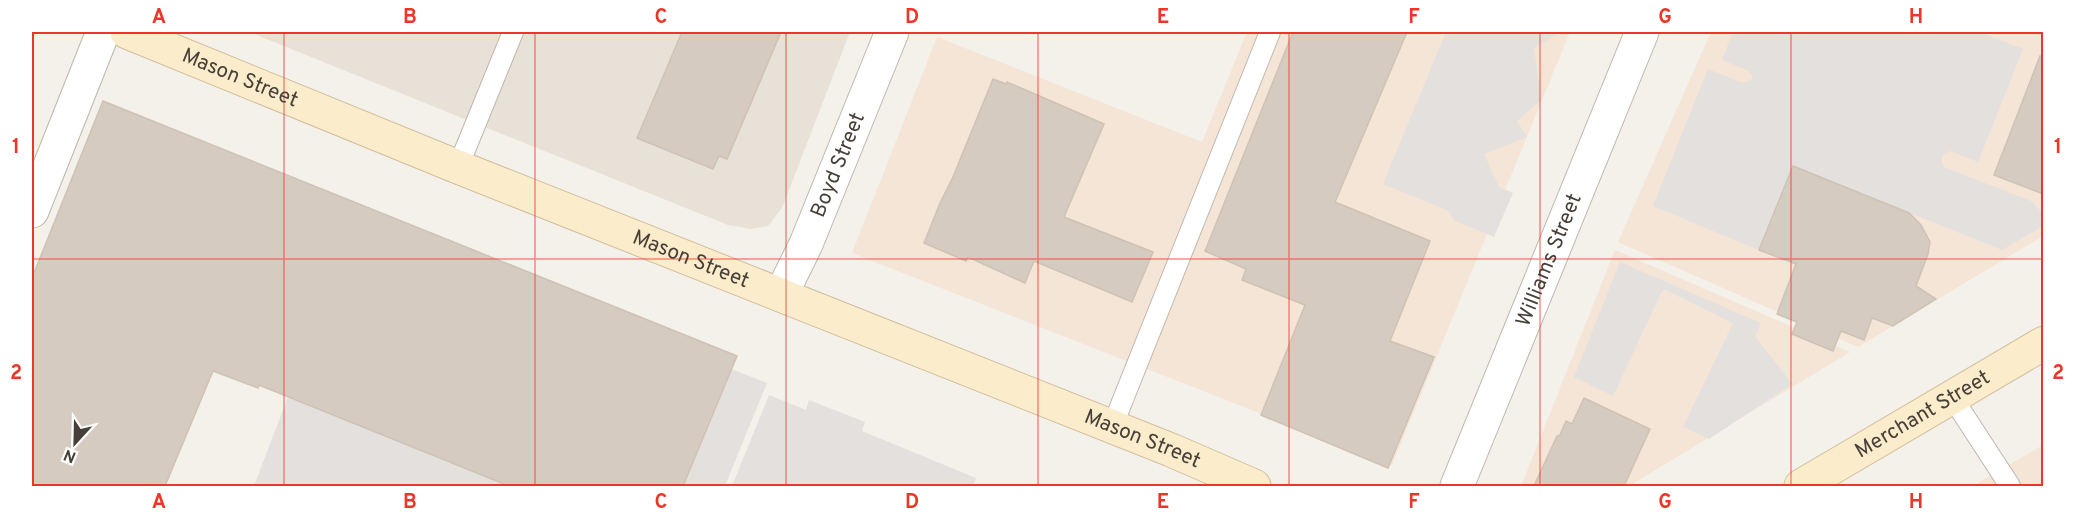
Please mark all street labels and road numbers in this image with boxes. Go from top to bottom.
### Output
street label: Mason Street [178,42,302,114]
street label: Boyd Street [805,108,871,222]
street label: Williams Street [1510,190,1588,330]
street label: Mason Street [629,224,753,295]
street label: Merchant Street [1850,364,1995,465]
street label: Mason Street [1080,403,1205,475]

